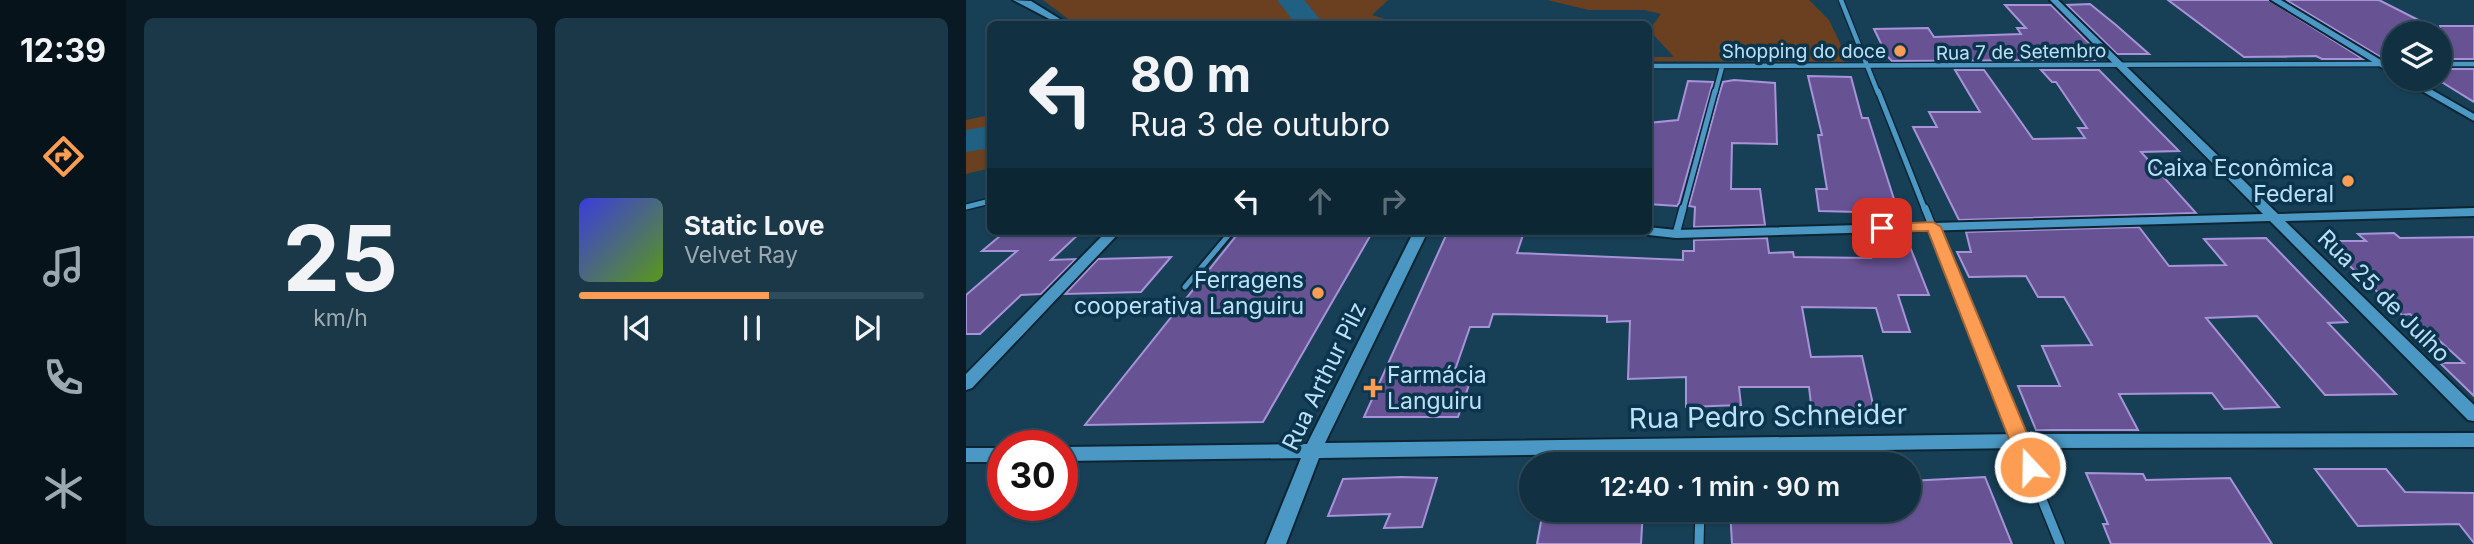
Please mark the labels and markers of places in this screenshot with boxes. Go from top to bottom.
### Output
place label: Shopping do doce [1722,40,1886,63]
marker: Shopping do doce [1892,43,1908,59]
place label: Caixa Econômica Federal [2147,154,2334,208]
marker: Caixa Econômica Federal [2340,173,2356,189]
pin [1852,198,1912,258]
place label: Ferragens cooperativa Languiru [1074,266,1304,320]
marker: Ferragens cooperativa Languiru [1310,285,1326,301]
place label: Farmácia Languiru [1387,361,1487,415]
marker: Farmácia Languiru [1365,380,1381,396]

